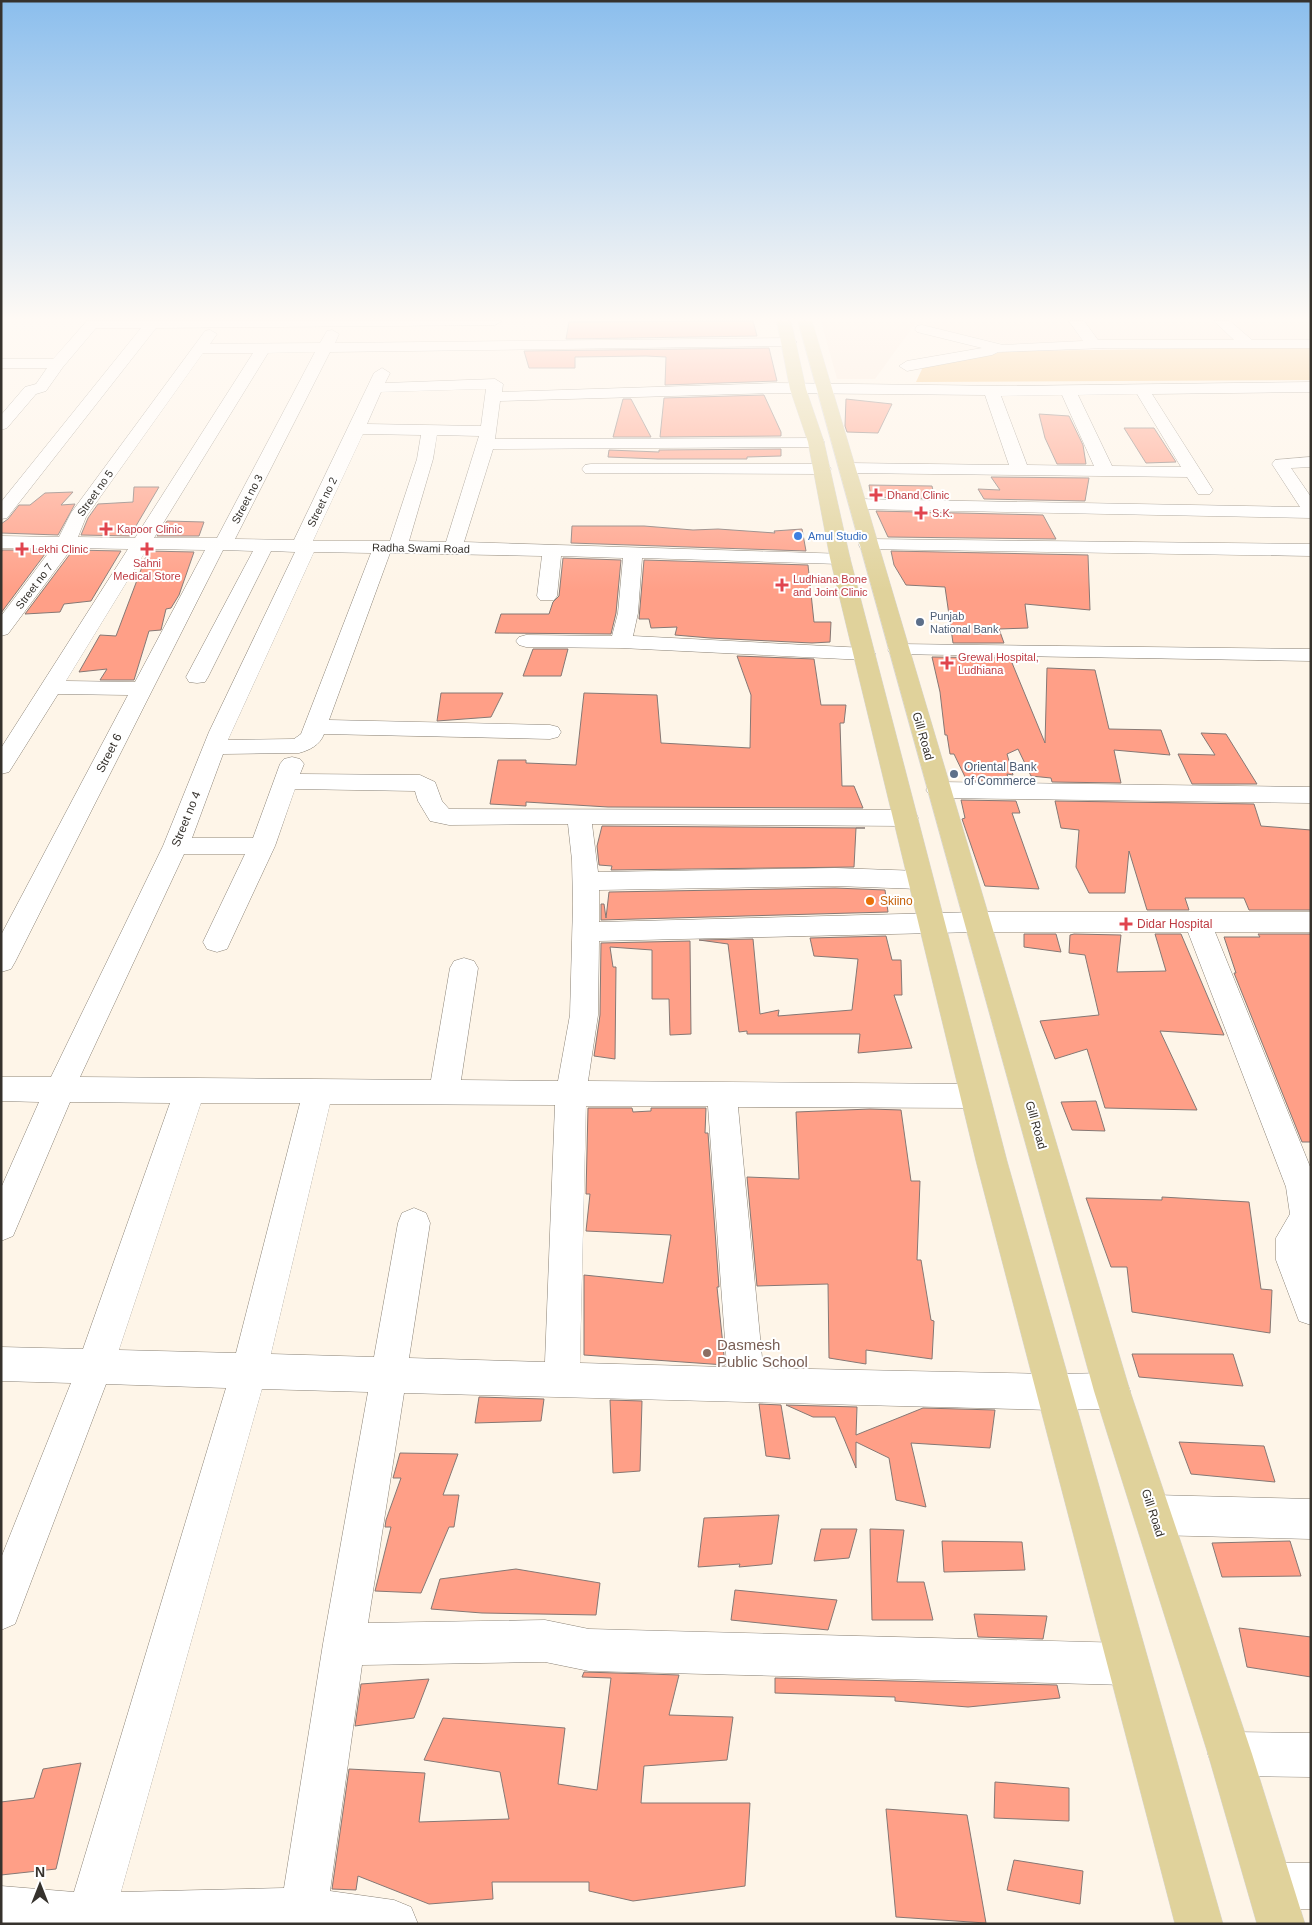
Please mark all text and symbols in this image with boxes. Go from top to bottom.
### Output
street label: Street no 5 [75,468,115,518]
street label: Street no 3 [229,472,265,526]
street label: Street no 2 [305,475,339,529]
marker: Dhand Clinic [869,488,883,502]
place label: Dhand Clinic [887,489,950,501]
marker: S.K. [914,506,928,520]
place label: S.K. [932,507,953,519]
marker: Kapoor Clinic [99,522,113,536]
place label: Kapoor Clinic [117,523,183,535]
marker: Amul Studio [792,530,804,542]
place label: Amul Studio [808,530,867,542]
street label: Radha Swami Road [372,541,470,555]
marker: Lekhi Clinic [16,543,28,555]
place label: Lekhi Clinic [32,543,89,555]
marker: Sahni Medical Store [141,543,153,555]
place label: Sahni Medical Store [113,557,181,582]
street label: Street no 7 [13,561,55,611]
place label: Ludhiana Bone and Joint Clinic [793,573,868,598]
marker: Ludhiana Bone and Joint Clinic [775,578,789,592]
place label: Punjab National Bank [930,610,999,635]
marker: Punjab National Bank [914,616,926,628]
place label: Grewal Hospital, Ludhiana [958,651,1039,676]
marker: Grewal Hospital, Ludhiana [940,656,954,670]
street label: Gill Road [909,710,937,762]
street label: Street 6 [93,731,125,775]
place label: Oriental Bank of Commerce [964,760,1038,788]
marker: Oriental Bank of Commerce [948,768,960,780]
street label: Street no 4 [169,789,204,849]
place label: Skiino [880,894,913,908]
marker: Skiino [864,895,876,907]
marker: Didar Hospital [1119,917,1133,931]
place label: Didar Hospital [1137,917,1212,931]
street label: Gill Road [1022,1099,1050,1151]
place label: Dasmesh Public School [717,1336,808,1370]
marker: Dasmesh Public School [701,1347,713,1359]
street label: Gill Road [1139,1487,1167,1539]
north arrow [15,1860,65,1910]
text: N [35,1864,45,1880]

